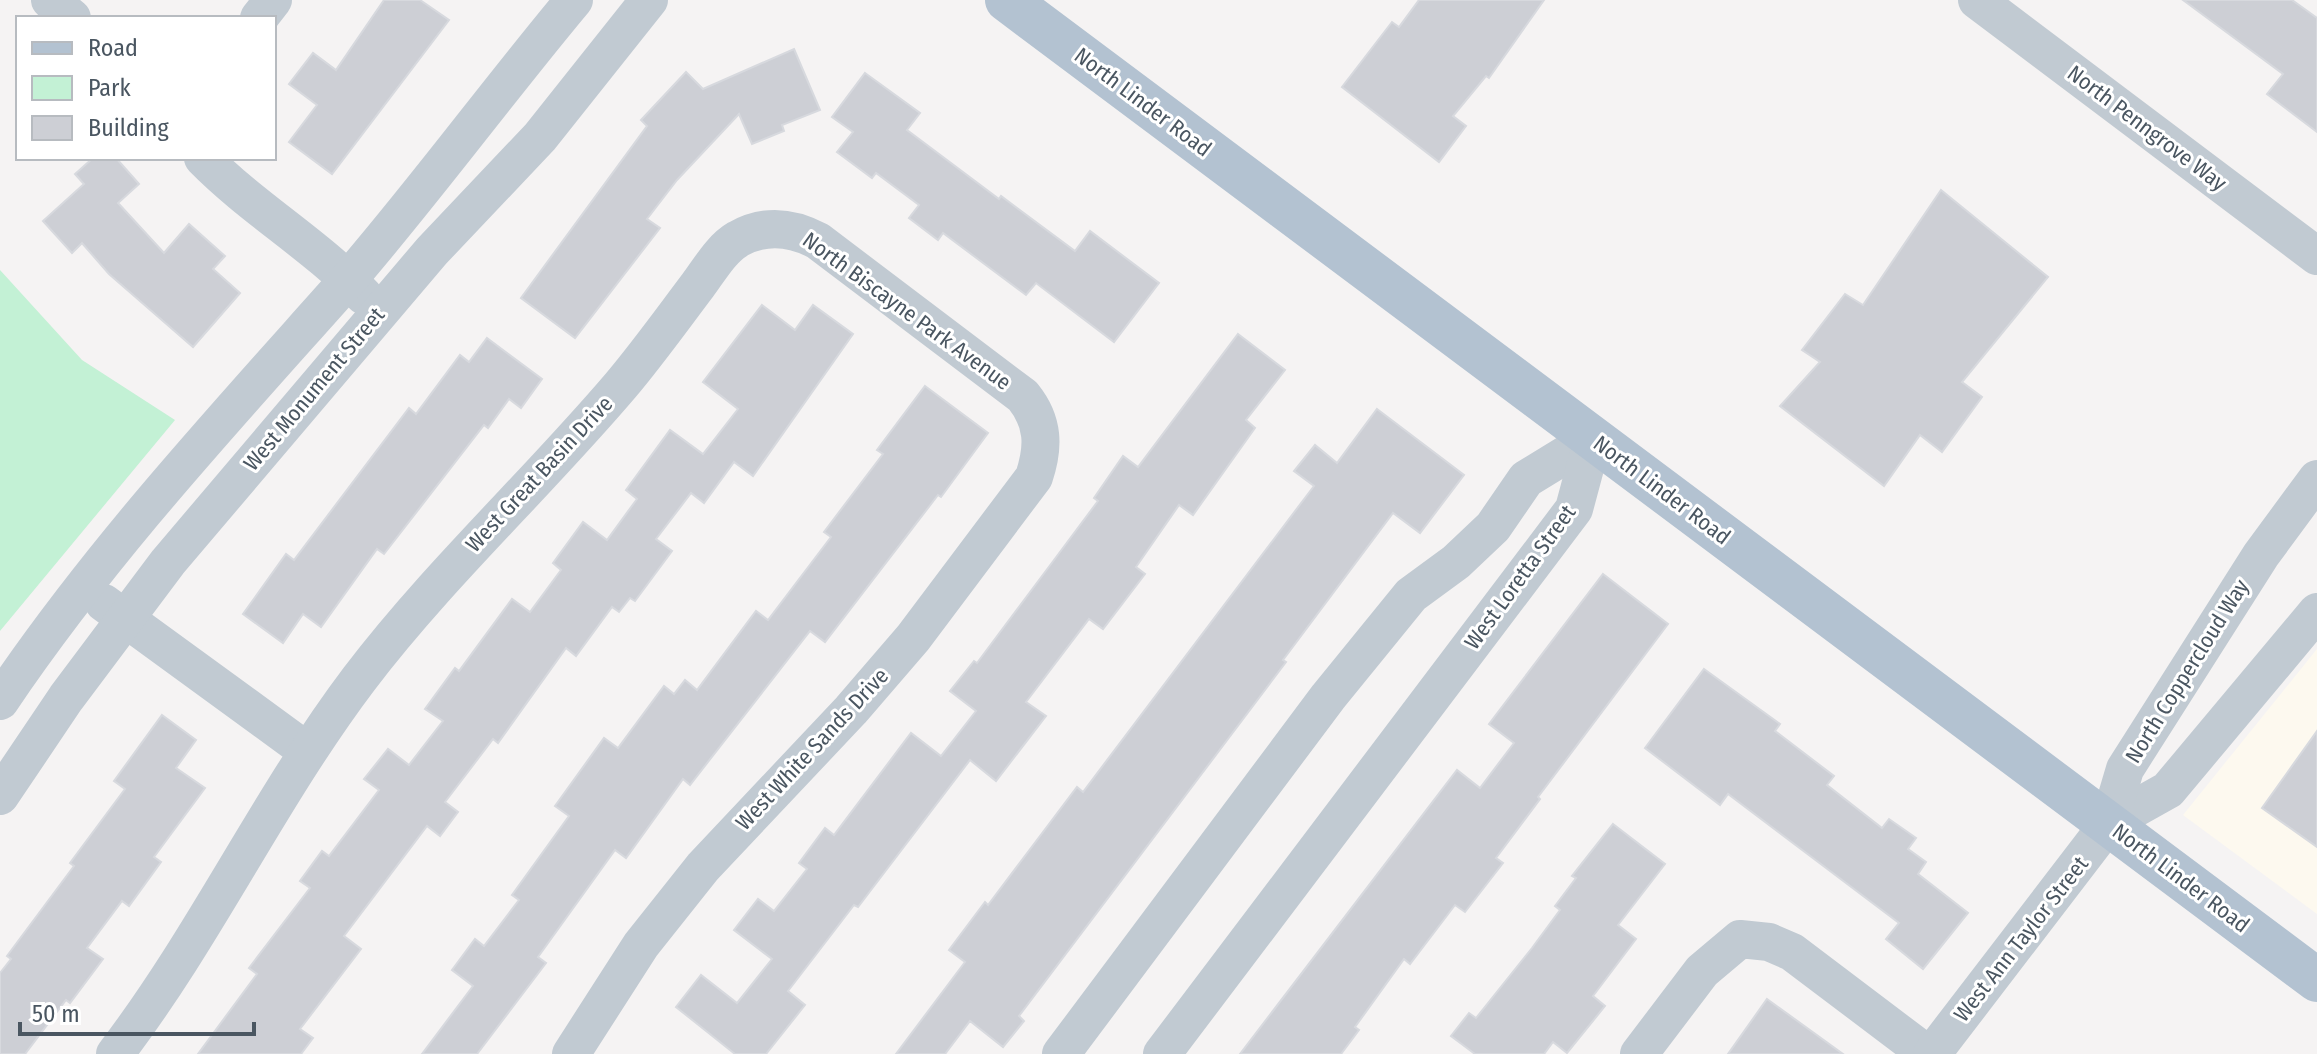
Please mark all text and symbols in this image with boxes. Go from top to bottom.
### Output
legend [16,16,276,160]
text: Road [88,34,138,62]
street label: North Linder Road [1069,42,1217,162]
street label: North Penngrove Way [2062,59,2232,197]
text: Park [88,74,131,102]
text: Building [88,114,170,142]
street label: North Biscayne Park Avenue [798,226,1016,396]
street label: West Monument Street [238,301,391,476]
street label: West Great Basin Drive [460,390,618,558]
street label: North Linder Road [1588,430,1736,550]
street label: West Loretta Street [1459,499,1582,654]
street label: North Coppercloud Way [2120,574,2255,768]
street label: West White Sands Drive [730,662,894,836]
street label: North Linder Road [2107,818,2255,938]
street label: West Ann Taylor Street [1948,850,2094,1027]
scale bar [20,986,254,1036]
text: 50 m [32,1000,80,1028]

